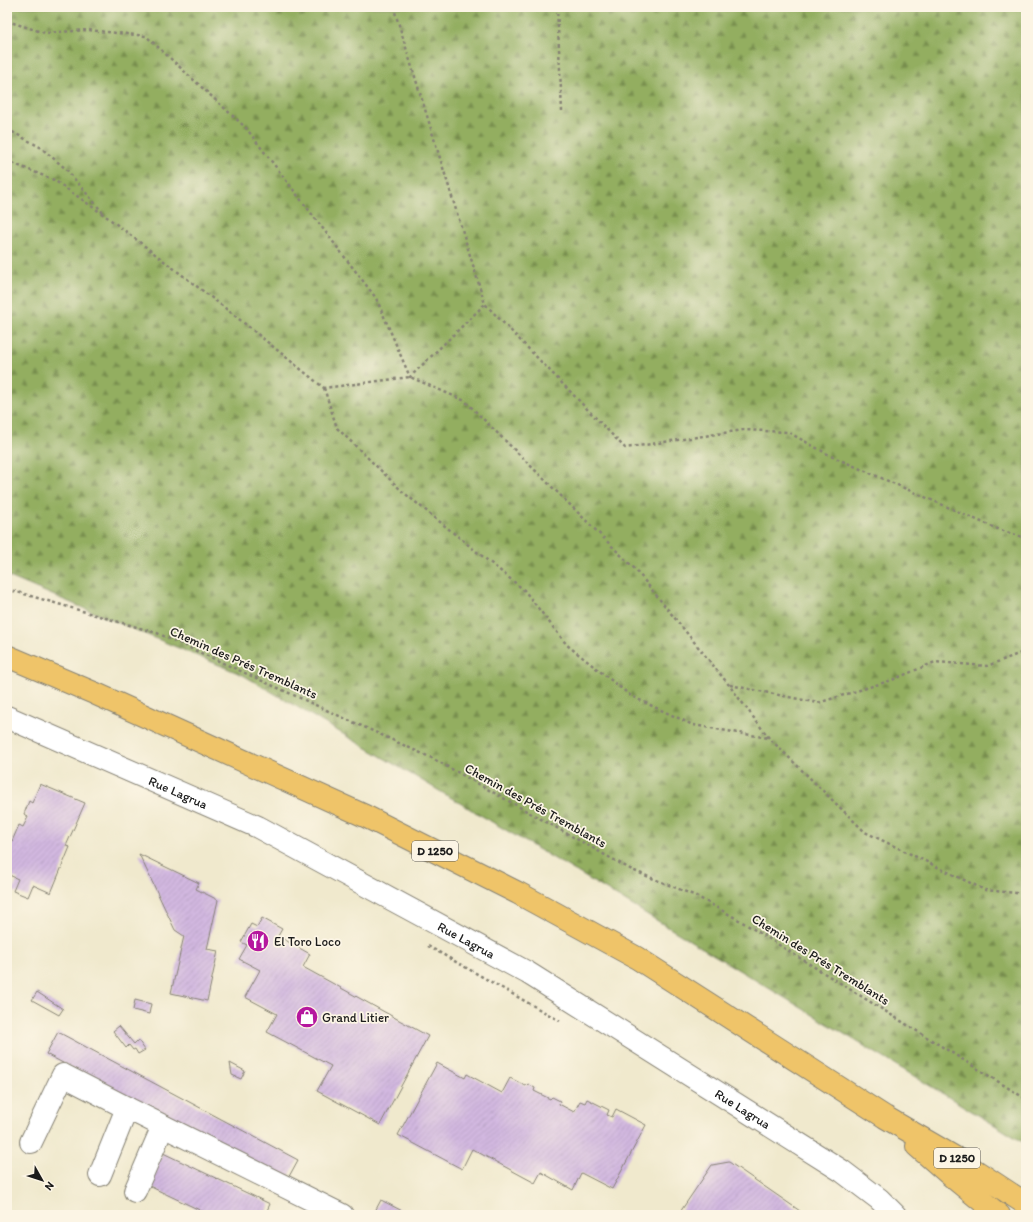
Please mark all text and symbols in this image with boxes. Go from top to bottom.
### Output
street label: Chemin des Prés Tremblants [168,623,320,702]
street label: Chemin des Prés Tremblants [462,760,609,851]
street label: Rue Lagrua [146,773,210,812]
road number: D 1250 [412,841,458,861]
street label: Chemin des Prés Tremblants [749,911,893,1008]
street label: Rue Lagrua [435,919,498,962]
restaurant icon: El Toro Loco [245,928,271,954]
place label: El Toro Loco [274,934,341,949]
shop icon: Grand Litier [294,1004,320,1030]
place label: Grand Litier [322,1010,389,1025]
street label: Rue Lagrua [712,1086,774,1132]
road number: D 1250 [934,1148,980,1168]
north arrow [22,1160,62,1200]
text: N [42,1179,57,1193]

